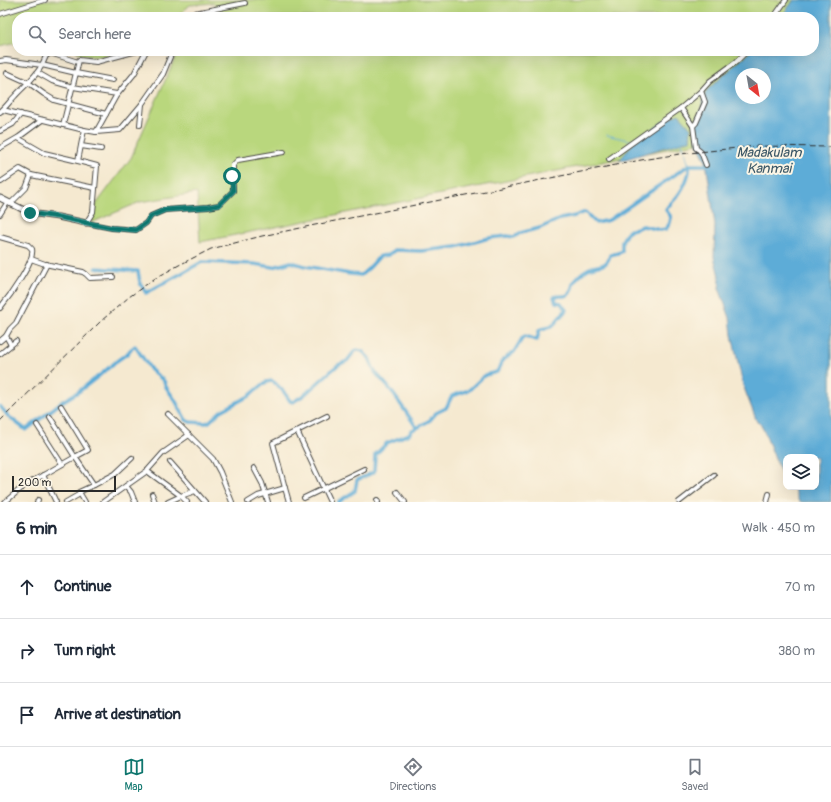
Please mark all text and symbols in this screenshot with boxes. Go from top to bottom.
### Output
search box [12,12,819,56]
icon: search [26,23,48,45]
text: Search here [58,25,131,44]
north arrow [735,68,771,104]
water label: Madakulam Kanmai [736,144,803,177]
route start [223,167,241,185]
route end [21,204,39,222]
map controls [783,454,819,490]
button: layers [783,454,819,490]
scale bar [12,474,116,493]
text: 200 m [18,476,51,489]
text: 6 min [16,518,57,539]
text: Walk · 450 m [742,520,815,536]
icon: ahead [16,576,38,598]
text: Continue [54,577,112,596]
text: 70 m [785,579,815,595]
icon: right [16,640,38,662]
text: Turn right [54,641,115,660]
text: 380 m [778,643,815,659]
icon: arrive [16,704,38,726]
text: Arrive at destination [54,705,181,724]
tab: Map [123,756,145,793]
tab: Directions [390,756,436,793]
tab: Saved [681,756,708,793]

